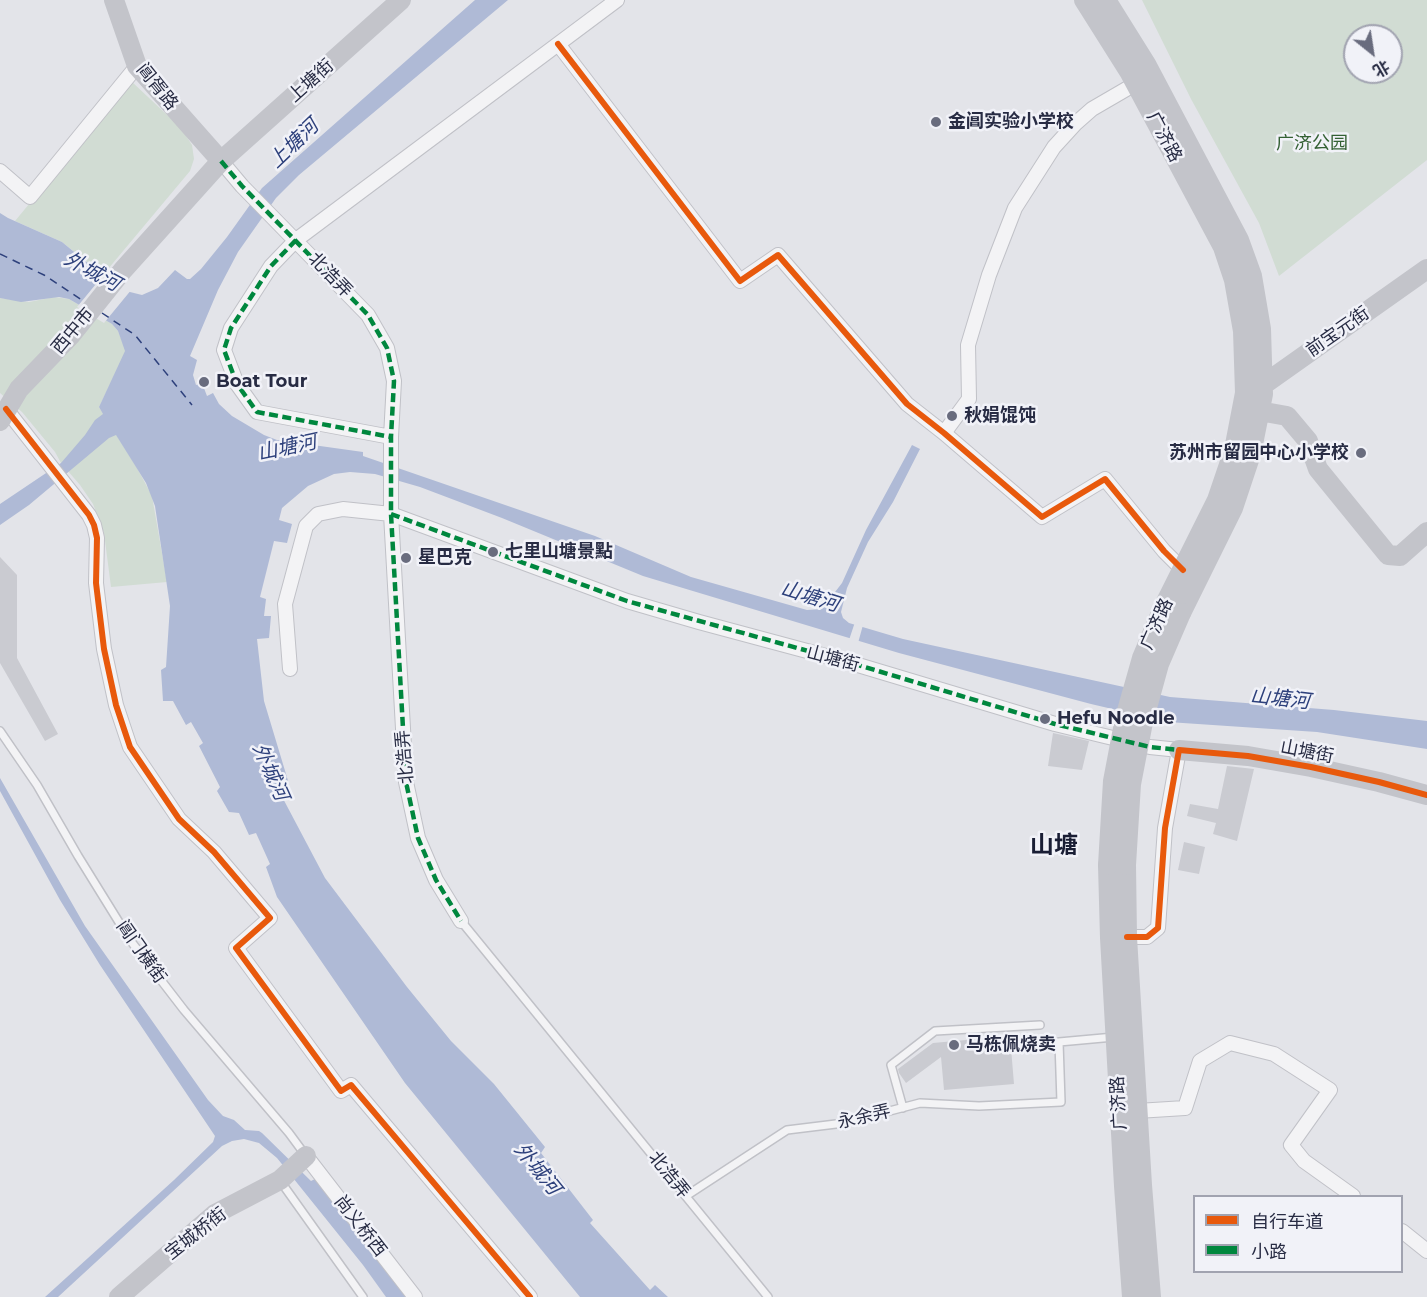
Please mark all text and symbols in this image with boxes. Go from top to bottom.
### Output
north arrow [1343,24,1403,84]
street label: 上塘街 [284,55,338,107]
text: 北 [1370,56,1393,81]
street label: 阊胥路 [132,59,182,115]
street label: 广济路 [1142,108,1186,166]
place label: 金阊实验小学校 [948,111,1074,133]
water label: 上塘河 [264,115,324,173]
marker: 金阊实验小学校 [929,115,943,129]
park label: 广济公园 [1276,133,1348,155]
water label: 外城河 [60,247,124,297]
street label: 北浩弄 [303,248,357,302]
street label: 西中市 [47,303,99,359]
street label: 前宝元街 [1302,303,1374,361]
place label: Boat Tour [216,371,307,393]
marker: Boat Tour [197,375,211,389]
place label: 秋娟馄饨 [964,405,1036,427]
marker: 秋娟馄饨 [945,409,959,423]
water label: 山塘河 [255,430,319,466]
place label: 苏州市留园中心小学校 [1169,442,1349,464]
marker: 苏州市留园中心小学校 [1354,446,1368,460]
place label: 七里山塘景點 [505,541,613,563]
marker: 七里山塘景點 [486,545,500,559]
place label: 星巴克 [418,547,472,569]
marker: 星巴克 [399,551,413,565]
water label: 山塘河 [778,577,842,617]
street label: 广济路 [1136,595,1178,653]
street label: 山塘街 [804,642,862,676]
water label: 山塘河 [1249,684,1311,714]
place label: Hefu Noodle [1057,708,1175,730]
marker: Hefu Noodle [1038,712,1052,726]
street label: 北浩弄 [392,729,418,785]
street label: 山塘街 [1278,736,1336,768]
water label: 外城河 [247,740,293,804]
district label: 山塘 [1030,832,1078,860]
street label: 阊门横街 [112,916,170,988]
place label: 马栋佩烧卖 [966,1034,1056,1056]
marker: 马栋佩烧卖 [947,1038,961,1052]
street label: 广济路 [1107,1075,1131,1131]
street label: 永余弄 [835,1100,893,1134]
water label: 外城河 [509,1138,565,1200]
street label: 北浩弄 [644,1147,694,1203]
street label: 尚义桥西 [329,1191,391,1261]
legend [1193,1195,1403,1273]
street label: 宝城桥街 [161,1203,231,1265]
text: 自行车道 [1251,1211,1323,1233]
text: 小路 [1251,1241,1287,1263]

